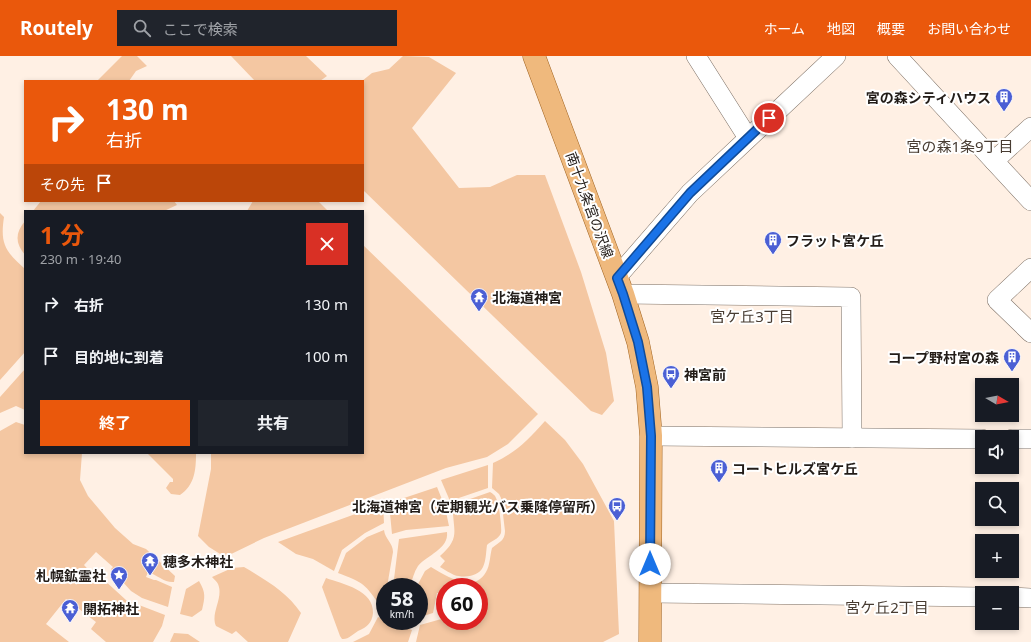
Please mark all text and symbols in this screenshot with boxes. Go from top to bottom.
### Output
search box [117,10,397,46]
text: Routely [20,15,93,41]
icon: search [131,17,153,39]
text: ここで検索 [163,19,238,39]
text: ホーム [763,19,805,38]
text: 地図 [827,19,855,38]
text: 概要 [877,19,905,38]
text: お問い合わせ [927,19,1011,38]
building icon: 宮の森シティハウス [994,87,1014,112]
place label: 宮の森シティハウス [866,88,991,107]
text: 130 m [106,90,189,128]
icon: right [40,96,92,148]
pin [752,101,786,135]
icon: arrive [758,107,780,129]
text: 右折 [106,128,142,152]
district label: 宮の森1条9丁目 [906,136,1014,156]
street label: 南十九条宮の沢線 [562,149,618,261]
icon: arrive [93,172,115,194]
text: その先 [40,174,85,194]
text: 1 分 [40,218,84,251]
button: close [306,223,348,265]
building icon: フラット宮ケ丘 [763,230,783,255]
place label: フラット宮ケ丘 [786,231,884,250]
text: 230 m · 19:40 [40,250,121,268]
temple icon: 北海道神宮 [469,287,489,312]
place label: 北海道神宮 [492,288,562,307]
icon: right [40,293,62,315]
text: 130 m [304,294,348,314]
text: 右折 [74,295,104,315]
district label: 宮ケ丘3丁目 [710,306,794,326]
icon: arrive [40,345,62,367]
text: 100 m [304,346,348,366]
text: 目的地に到着 [74,347,164,367]
building icon: コープ野村宮の森 [1002,347,1022,372]
place label: コープ野村宮の森 [888,348,999,367]
bus stop icon: 神宮前 [661,364,681,389]
place label: 神宮前 [684,365,726,384]
north arrow [975,378,1019,422]
map controls [975,378,1019,630]
button: 終了 [40,400,190,446]
button: 共有 [198,400,348,446]
button: sound [975,430,1019,474]
building icon: コートヒルズ宮ケ丘 [709,458,729,483]
place label: コートヒルズ宮ケ丘 [732,459,858,478]
button: search [975,482,1019,526]
bus stop icon: 北海道神宮（定期観光バス乗降停留所） [607,496,627,521]
place label: 北海道神宮（定期観光バス乗降停留所） [352,497,604,516]
button: + [975,534,1019,578]
position arrow [629,543,671,585]
temple icon: 穂多木神社 [140,551,160,576]
place label: 穂多木神社 [163,552,233,571]
place icon: 札幌鉱霊社 [109,565,129,590]
place label: 札幌鉱霊社 [36,566,106,585]
speed limit sign: 60 [436,578,488,630]
text: 58 [391,585,413,612]
button: − [975,586,1019,630]
district label: 宮ケ丘2丁目 [845,597,929,617]
temple icon: 開拓神社 [60,598,80,623]
place label: 開拓神社 [83,599,139,618]
text: km/h [390,607,414,621]

